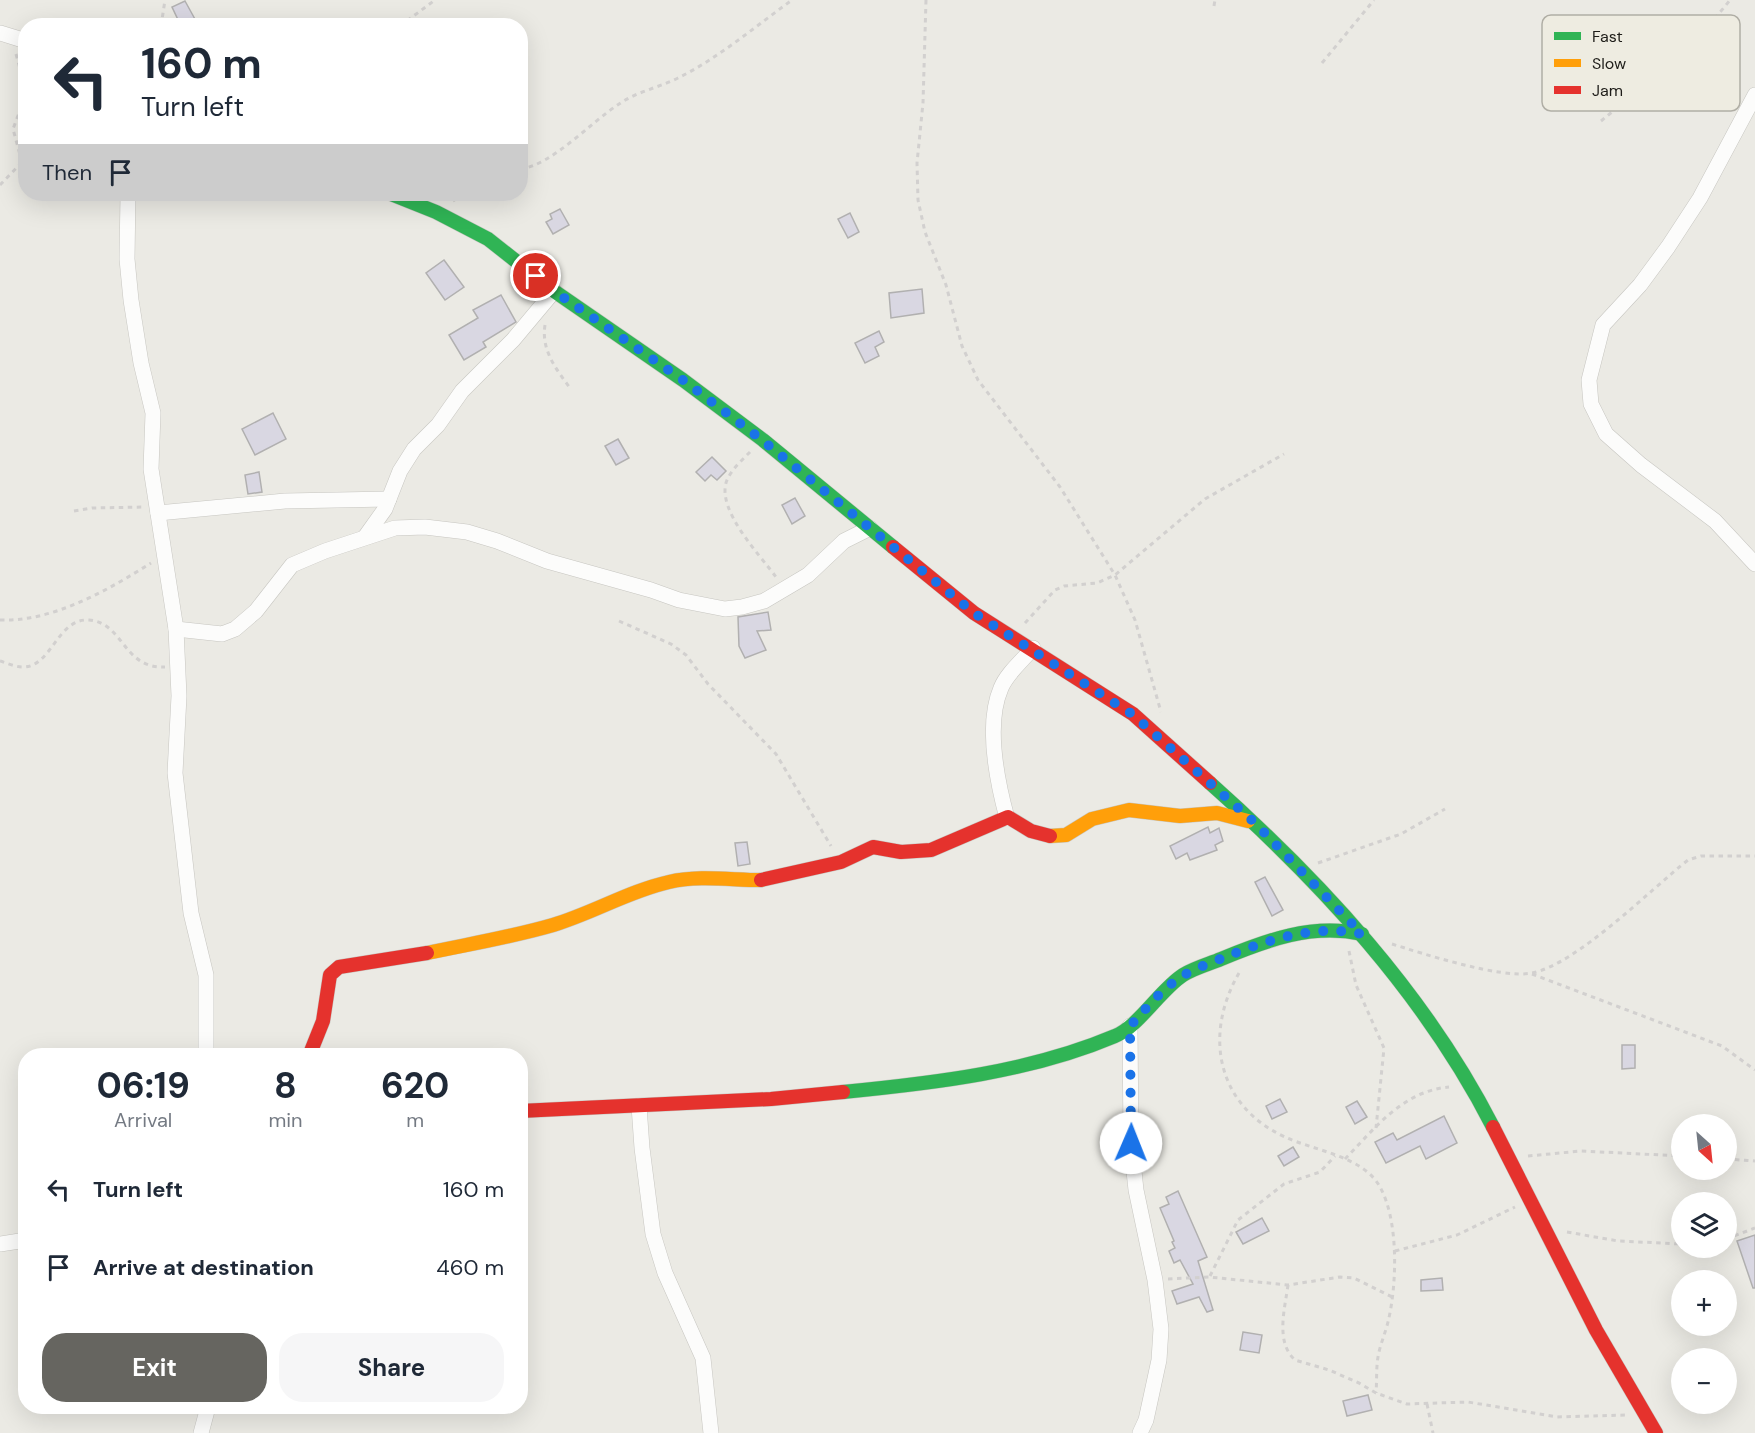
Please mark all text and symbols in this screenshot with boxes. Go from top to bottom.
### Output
legend [1542,15,1740,111]
text: Fast [1592,26,1623,47]
text: 160 m [141,36,262,91]
icon: left [42,42,120,120]
text: Slow [1592,53,1626,74]
text: Jam [1592,80,1623,101]
text: Turn left [141,89,244,124]
icon: arrive [104,156,137,189]
text: Then [42,158,92,187]
pin [510,250,561,301]
icon: arrive [519,259,552,292]
text: 06:19 [97,1062,190,1109]
text: 8 [274,1062,297,1109]
text: 620 [381,1062,449,1109]
text: Arrival [114,1107,172,1133]
text: min [268,1107,302,1133]
text: m [406,1107,424,1133]
position arrow [1099,1111,1163,1175]
north arrow [1671,1114,1737,1180]
map controls [1671,1114,1737,1414]
icon: left [42,1173,75,1206]
text: Turn left [93,1175,183,1204]
text: 160 m [443,1175,504,1204]
button: layers [1671,1192,1737,1258]
icon: arrive [42,1251,75,1284]
text: Arrive at destination [93,1253,314,1282]
text: 460 m [436,1253,504,1282]
button: + [1671,1270,1737,1336]
button: Exit [42,1333,267,1402]
button: Share [279,1333,504,1402]
button: − [1671,1348,1737,1414]

